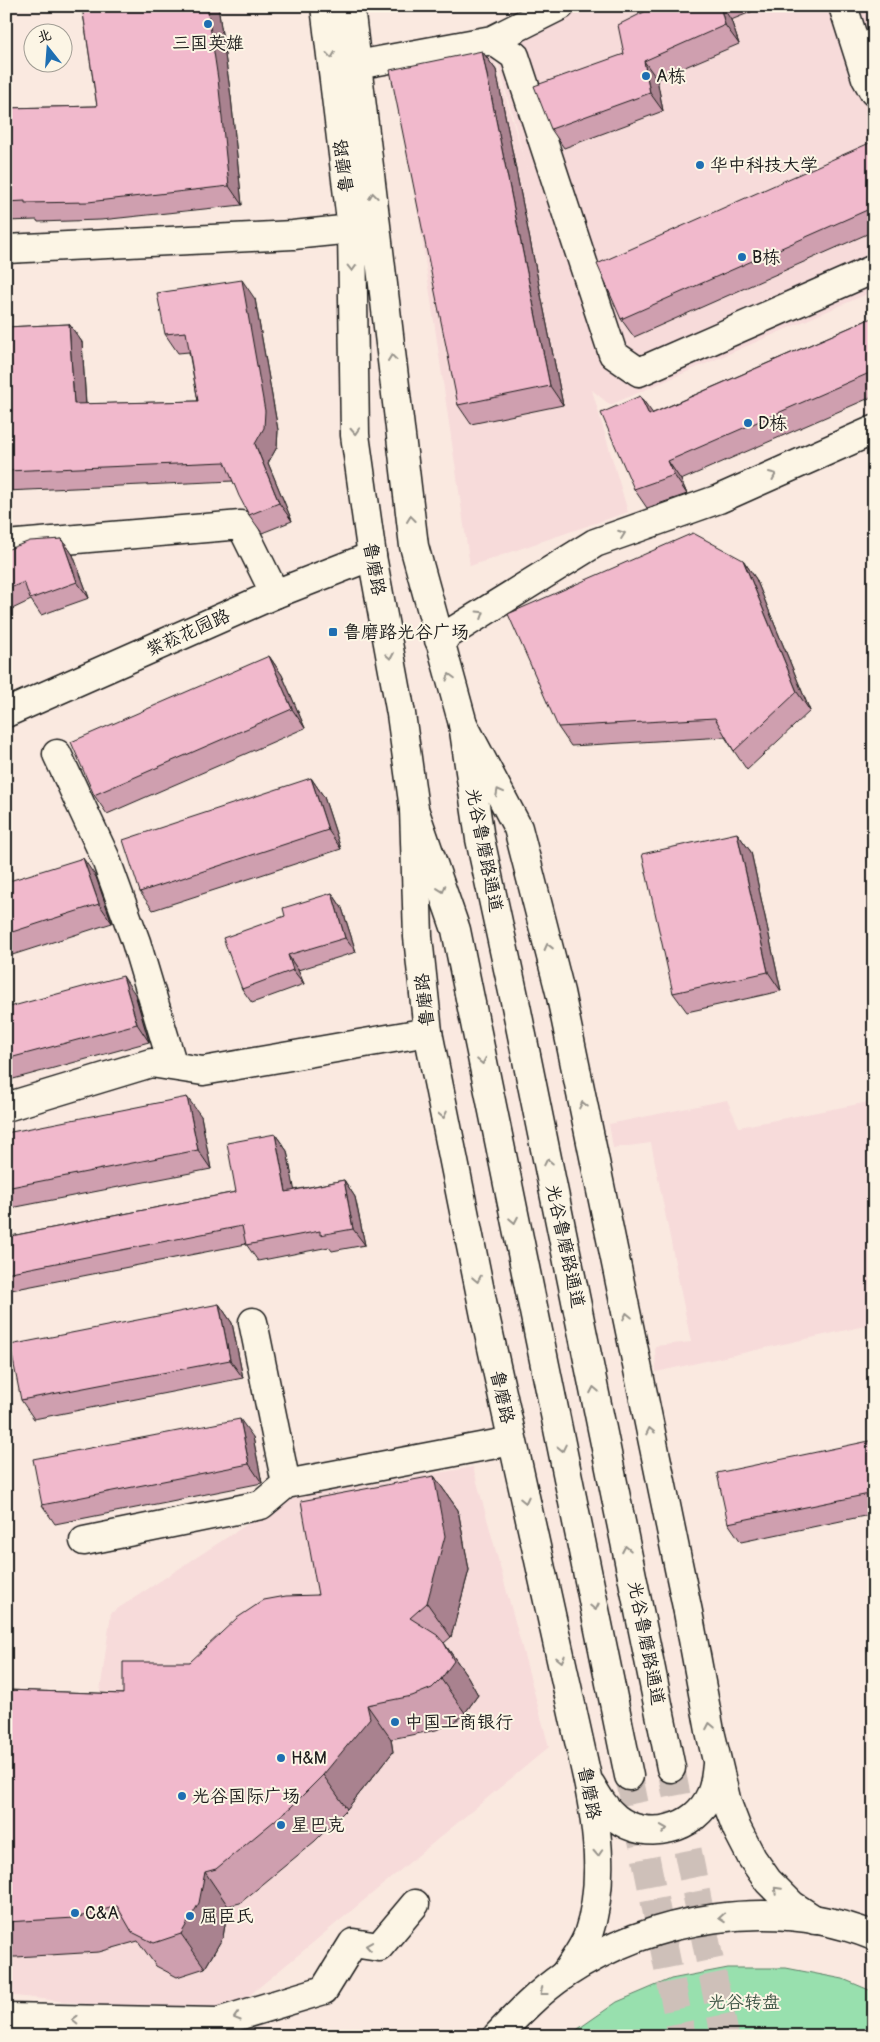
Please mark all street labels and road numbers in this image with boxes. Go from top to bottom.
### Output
street label: 鲁磨路 [329,138,359,194]
street label: 鲁磨路 [358,540,390,598]
street label: 紫菘花园路 [142,604,234,662]
street label: 光谷鲁磨路通道 [461,786,507,914]
street label: 鲁磨路 [411,972,439,1028]
street label: 光谷鲁磨路通道 [541,1182,589,1310]
street label: 鲁磨路 [485,1368,519,1426]
street label: 光谷鲁磨路通道 [623,1579,669,1707]
street label: 鲁磨路 [573,1764,605,1822]

